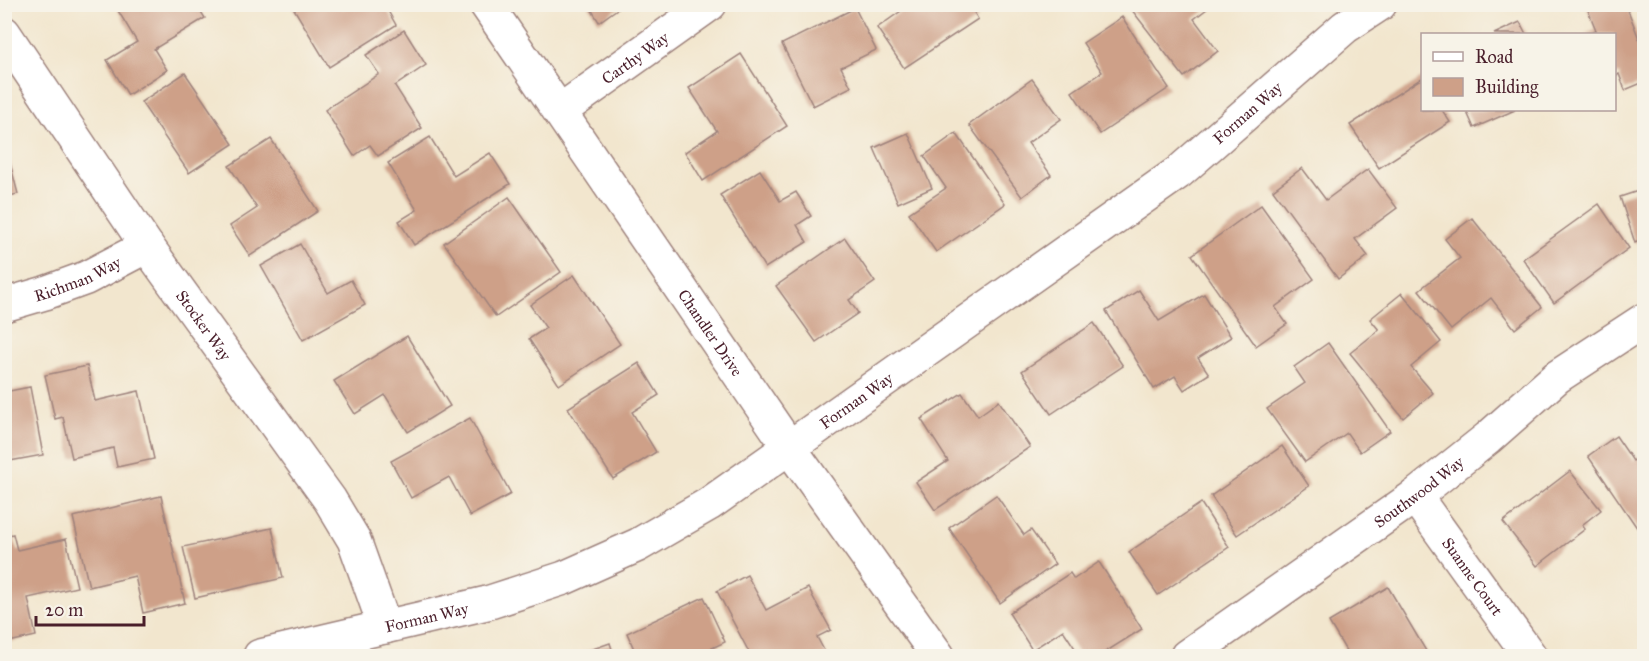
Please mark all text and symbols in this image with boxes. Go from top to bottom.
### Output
street label: Carthy Way [598,27,672,88]
legend [1421,33,1616,111]
text: Road [1475,46,1513,68]
text: Building [1475,76,1539,99]
street label: Forman Way [1209,77,1286,148]
street label: Richman Way [32,252,124,305]
street label: Stocker Way [172,286,236,364]
street label: Chandler Drive [674,286,747,380]
street label: Forman Way [816,368,897,432]
street label: Southwood Way [1370,452,1467,531]
street label: Suanne Court [1438,534,1507,619]
scale bar [36,589,144,627]
street label: Forman Way [383,598,471,636]
text: 20 m [45,599,83,621]

